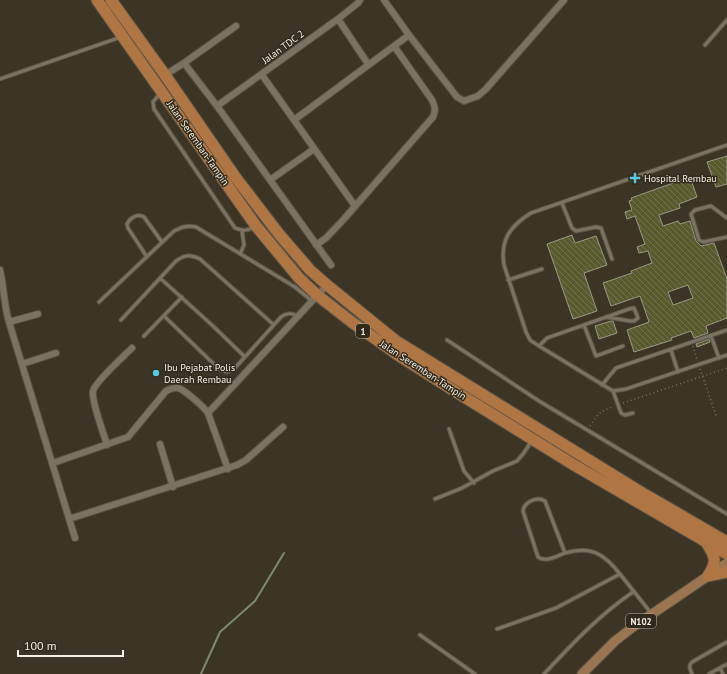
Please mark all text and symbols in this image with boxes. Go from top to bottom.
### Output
street label: Jalan TDC 2 [259,27,307,67]
street label: Jalan Seremban-Tampin [163,97,232,188]
marker: Hospital Rembau [629,172,641,184]
place label: Hospital Rembau [644,172,717,185]
road number: 1 [356,324,370,338]
street label: Jalan Seremban-Tampin [376,337,469,403]
place label: Ibu Pejabat Polis Daerah Rembau [164,361,235,386]
marker: Ibu Pejabat Polis Daerah Rembau [151,368,161,378]
road number: N102 [626,614,656,628]
scale bar [18,632,123,658]
text: 100 m [24,638,57,653]

